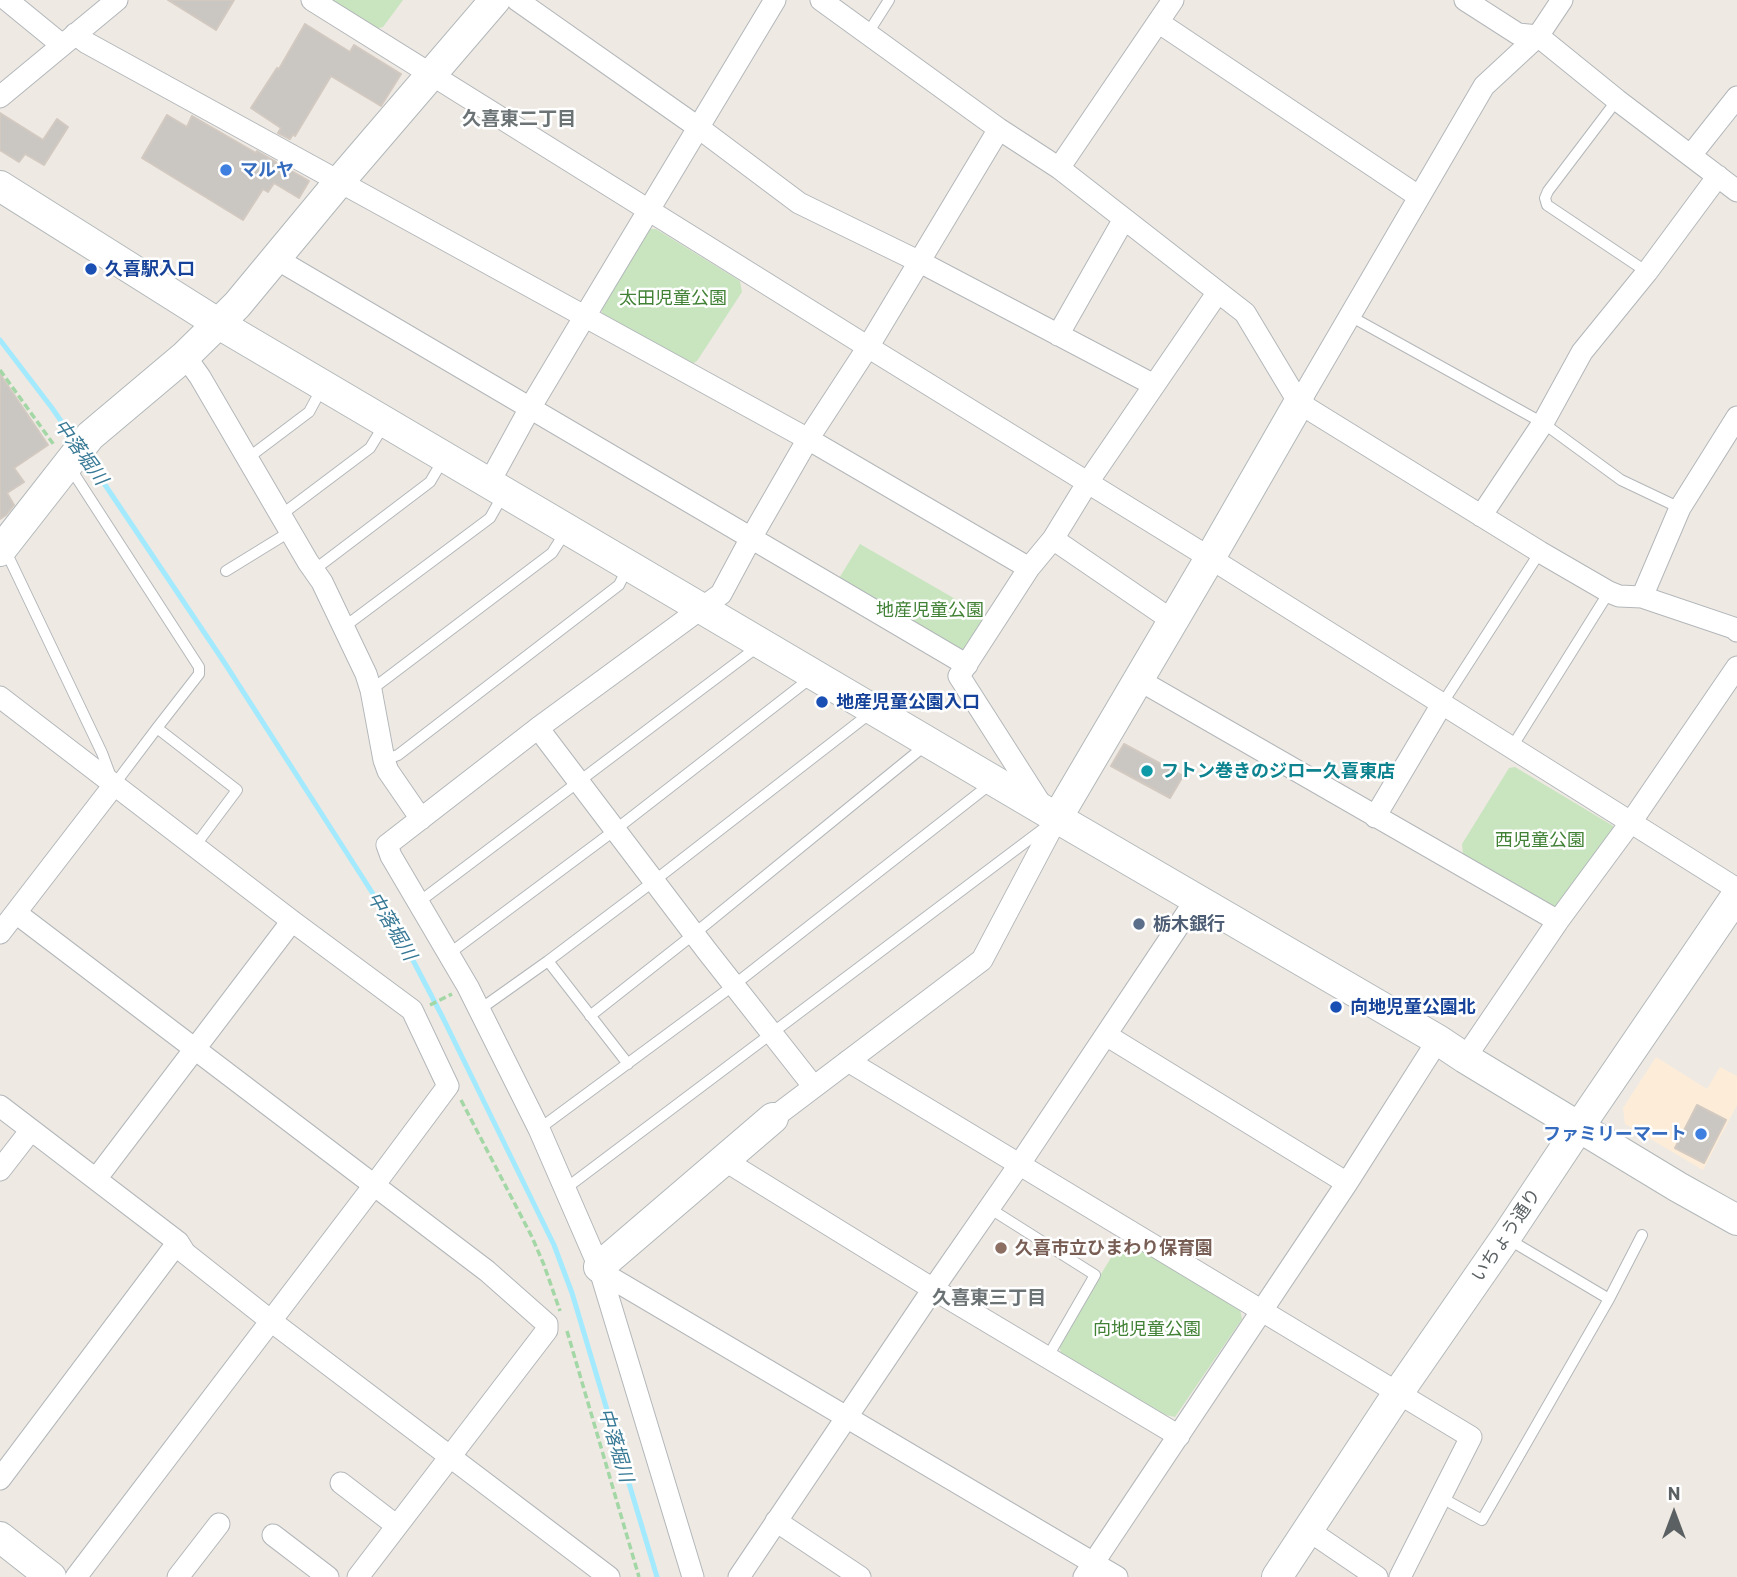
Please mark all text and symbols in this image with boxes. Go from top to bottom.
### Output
district label: 久喜東二丁目 [462,108,576,130]
place label: マルヤ [240,159,294,181]
marker: マルヤ [218,162,234,178]
place label: 久喜駅入口 [105,258,195,280]
marker: 久喜駅入口 [83,261,99,277]
park label: 太田児童公園 [619,287,727,309]
water label: 中落堀川 [49,415,113,489]
park label: 地産児童公園 [876,599,984,621]
place label: 地産児童公園入口 [836,691,980,713]
marker: 地産児童公園入口 [814,694,830,710]
place label: フトン巻きのジロー久喜東店 [1161,760,1395,782]
marker: フトン巻きのジロー久喜東店 [1139,763,1155,779]
park label: 西児童公園 [1495,829,1585,851]
water label: 中落堀川 [363,888,421,964]
place label: 栃木銀行 [1153,913,1225,935]
marker: 栃木銀行 [1131,916,1147,932]
place label: 向地児童公園北 [1350,996,1476,1018]
marker: 向地児童公園北 [1328,999,1344,1015]
place label: ファミリーマート [1543,1123,1687,1145]
marker: ファミリーマート [1693,1126,1709,1142]
street label: いちょう通り [1467,1184,1545,1286]
place label: 久喜市立ひまわり保育園 [1015,1237,1213,1259]
marker: 久喜市立ひまわり保育園 [993,1240,1009,1256]
district label: 久喜東三丁目 [932,1287,1046,1309]
park label: 向地児童公園 [1093,1318,1201,1340]
water label: 中落堀川 [594,1405,638,1485]
north arrow [1639,1479,1709,1549]
text: N [1668,1481,1680,1504]

